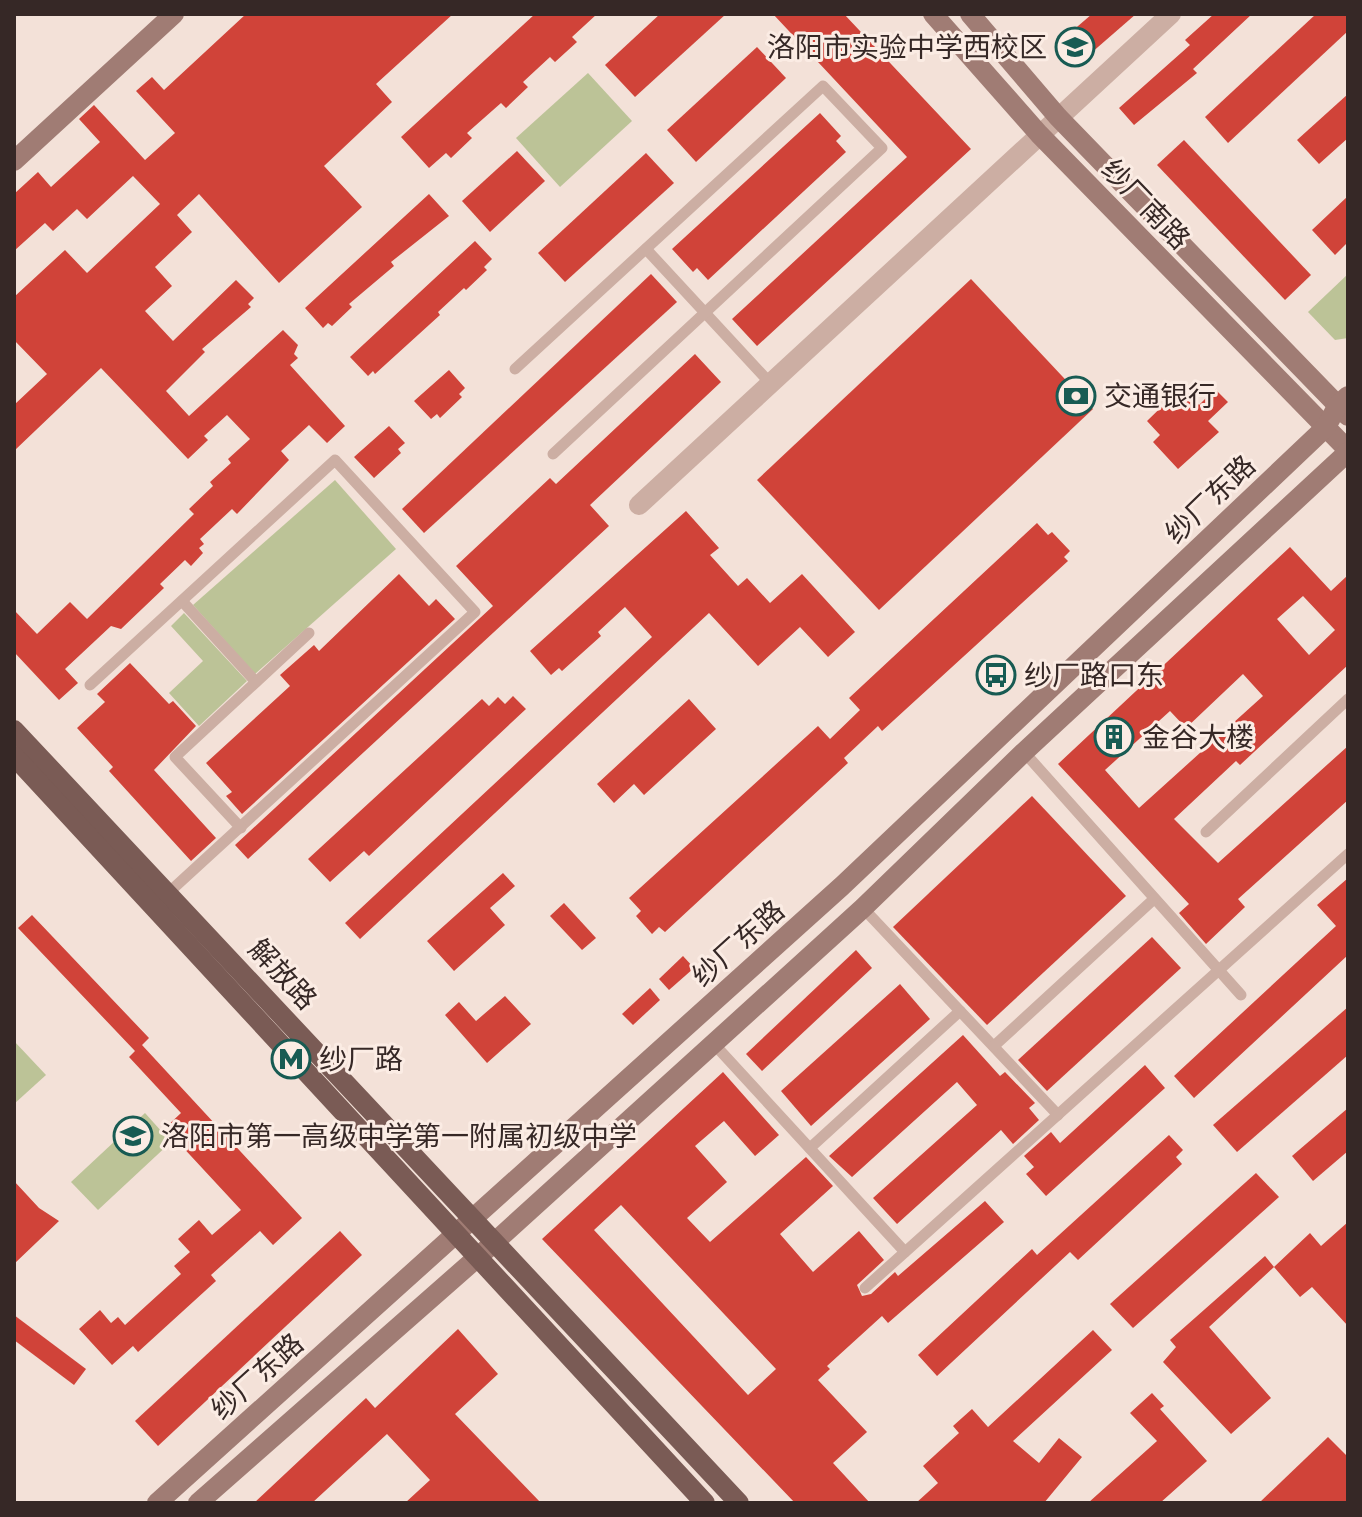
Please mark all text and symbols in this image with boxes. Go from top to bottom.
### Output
school or university icon: 洛阳市实验中学西校区 [1054,26,1096,68]
place label: 洛阳市实验中学西校区 [767,30,1047,64]
street label: 纱厂南路 [1095,152,1197,256]
bank icon: 交通银行 [1055,375,1097,417]
place label: 交通银行 [1104,379,1216,413]
street label: 纱厂东路 [1158,448,1262,550]
bus stop icon: 纱厂路口东 [975,654,1017,696]
place label: 纱厂路口东 [1024,658,1164,692]
building icon: 金谷大楼 [1093,716,1135,758]
place label: 金谷大楼 [1142,720,1254,754]
street label: 纱厂东路 [685,893,791,993]
street label: 解放路 [242,932,324,1016]
metro station icon: 纱厂路 [270,1038,312,1080]
place label: 纱厂路 [319,1042,403,1076]
school or university icon: 洛阳市第一高级中学第一附属初级中学 [112,1115,154,1157]
place label: 洛阳市第一高级中学第一附属初级中学 [161,1119,637,1153]
street label: 纱厂东路 [204,1326,310,1426]

